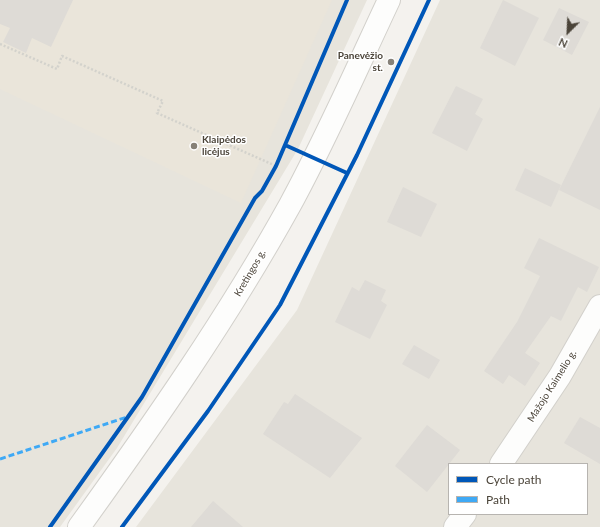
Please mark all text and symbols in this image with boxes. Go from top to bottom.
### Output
north arrow [548,12,588,52]
text: N [556,36,569,51]
place label: Panevėžio st. [338,50,383,74]
marker: Panevėžio st. [386,57,396,67]
place label: Klaipėdos licėjus [202,134,246,158]
marker: Klaipėdos licėjus [189,141,199,151]
street label: Kretingos g. [232,247,268,299]
street label: Mažojo Kaimelio g. [525,348,579,424]
legend [448,463,588,515]
text: Cycle path [486,472,541,487]
text: Path [486,492,510,507]

